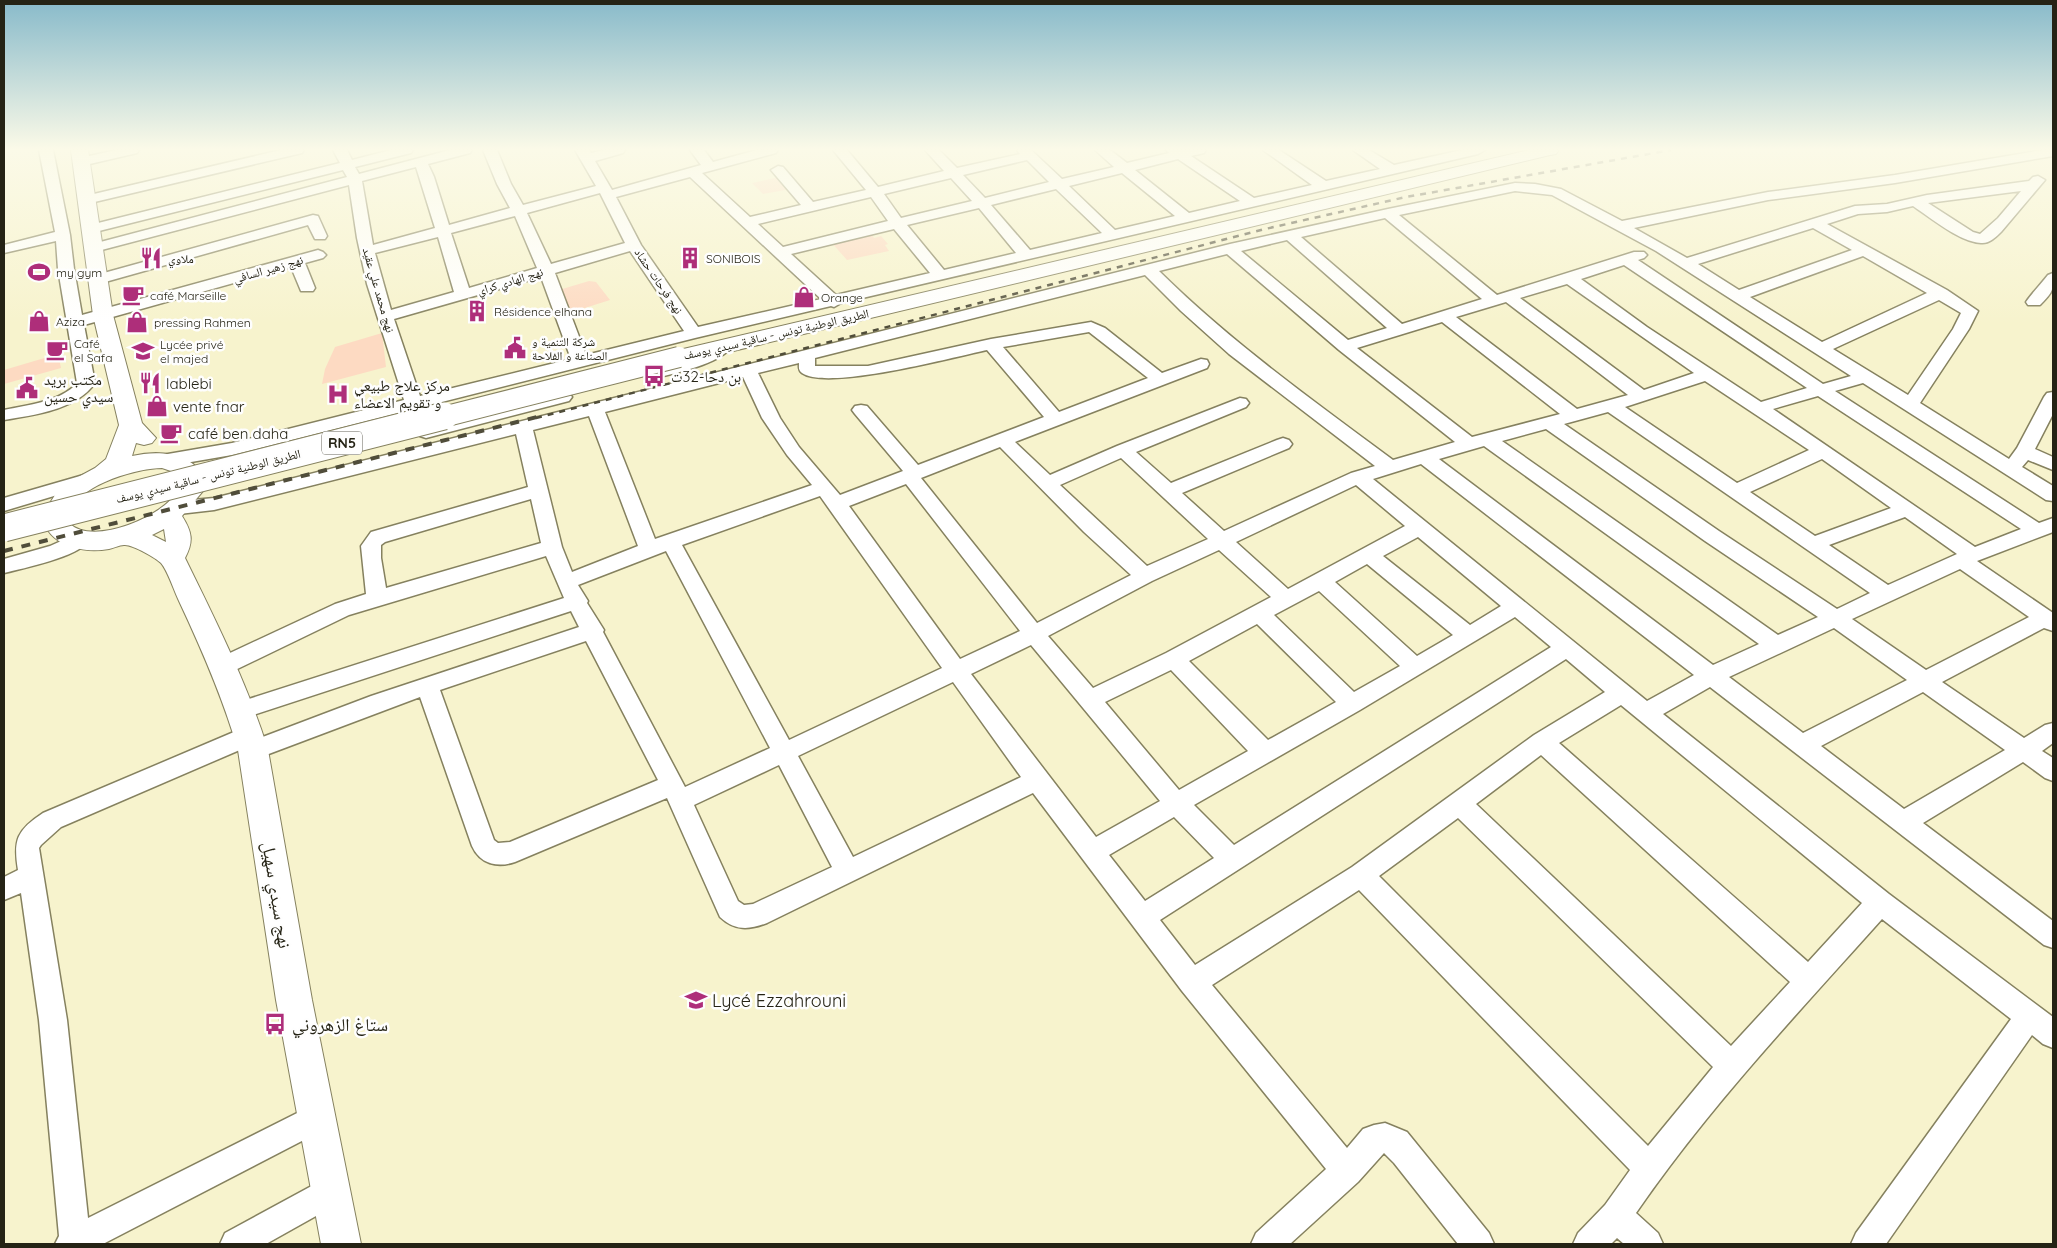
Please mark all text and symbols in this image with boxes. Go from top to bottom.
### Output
restaurant icon: ملاوي [138,245,164,271]
street label: نهج فرحات حشاد [632,245,686,317]
building icon: SONIBOIS [677,245,703,271]
street label: نهج محمد علي عقيد [357,246,398,335]
place label: ملاوي [168,251,194,269]
place label: SONIBOIS [706,251,761,266]
street label: نهج زهير السافي [231,252,306,289]
sports icon: my gym [26,259,52,285]
street label: نهج الهادي كراي [475,264,546,301]
place label: my gym [56,265,102,280]
cafe icon: café Marseille [120,282,146,308]
shop icon: Orange [791,284,817,310]
place label: café Marseille [150,288,227,303]
place label: Orange [821,290,863,305]
building icon: Résidence elhana [464,298,490,324]
place label: Résidence elhana [494,304,592,319]
street label: الطريق الوطنية تونس - ساقية سيدي يوسف [682,305,871,366]
shop icon: Aziza [26,308,52,334]
shop icon: pressing Rahmen [124,309,150,335]
place label: Aziza [56,314,85,329]
place label: pressing Rahmen [154,315,251,330]
place label: شركة التنمية و الصناعة و الفلاحة [532,334,607,363]
public building icon: شركة التنمية و الصناعة و الفلاحة [502,335,528,361]
place label: Café el Safa [74,336,112,365]
cafe icon: Café el Safa [44,337,70,363]
place label: Lycée privé el majed [160,337,224,366]
school or university icon: Lycée privé el majed [130,338,156,364]
bus stop icon: بن دحا-32ت [641,363,667,389]
place label: بن دحا-32ت [671,367,741,387]
place label: مكتب بريد سيدي حسين [44,370,114,408]
restaurant icon: lablebi [137,370,163,396]
place label: lablebi [166,374,212,393]
public building icon: مكتب بريد سيدي حسين [14,375,40,401]
place label: مركز علاج طبيعي و تقويم الاعضاء [354,376,450,413]
hospital icon: مركز علاج طبيعي و تقويم الاعضاء [325,381,351,407]
shop icon: vente fnar [144,393,170,419]
place label: vente fnar [173,397,245,416]
cafe icon: café ben daha [158,420,184,446]
place label: café ben daha [188,424,288,443]
road number: RN5 [322,432,362,454]
street label: الطريق الوطنية تونس - ساقية سيدي يوسف [114,446,303,509]
street label: نهج سيدي سهيل [254,840,297,950]
school or university icon: Lycé Ezzahrouni [683,987,709,1013]
place label: Lycé Ezzahrouni [712,989,846,1012]
bus stop icon: ستاغ الزهروني [262,1011,288,1037]
place label: ستاغ الزهروني [292,1013,388,1039]

